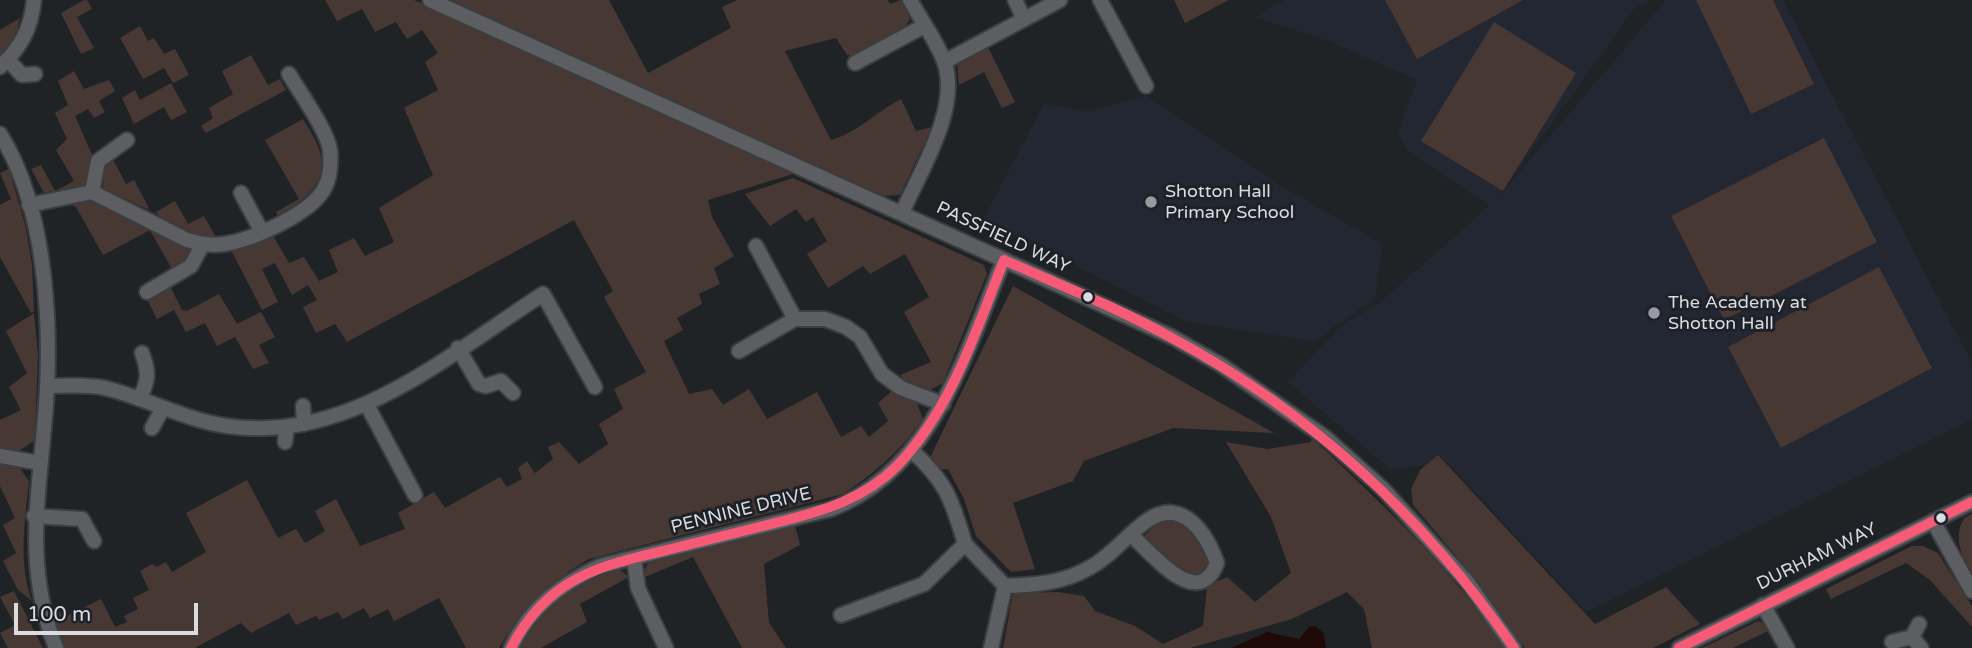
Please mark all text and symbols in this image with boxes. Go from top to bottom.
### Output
place label: Shotton Hall Primary School [1165,181,1294,224]
marker: Shotton Hall Primary School [1143,194,1159,210]
street label: PASSFIELD WAY [933,198,1073,278]
unlabelled marker [1081,290,1095,304]
place label: The Academy at Shotton Hall [1668,292,1807,334]
marker: The Academy at Shotton Hall [1646,305,1662,321]
street label: PENNINE DRIVE [669,483,813,539]
unlabelled marker [1934,511,1948,525]
street label: DURHAM WAY [1753,519,1881,595]
scale bar [18,588,201,632]
text: 100 m [27,602,91,627]

